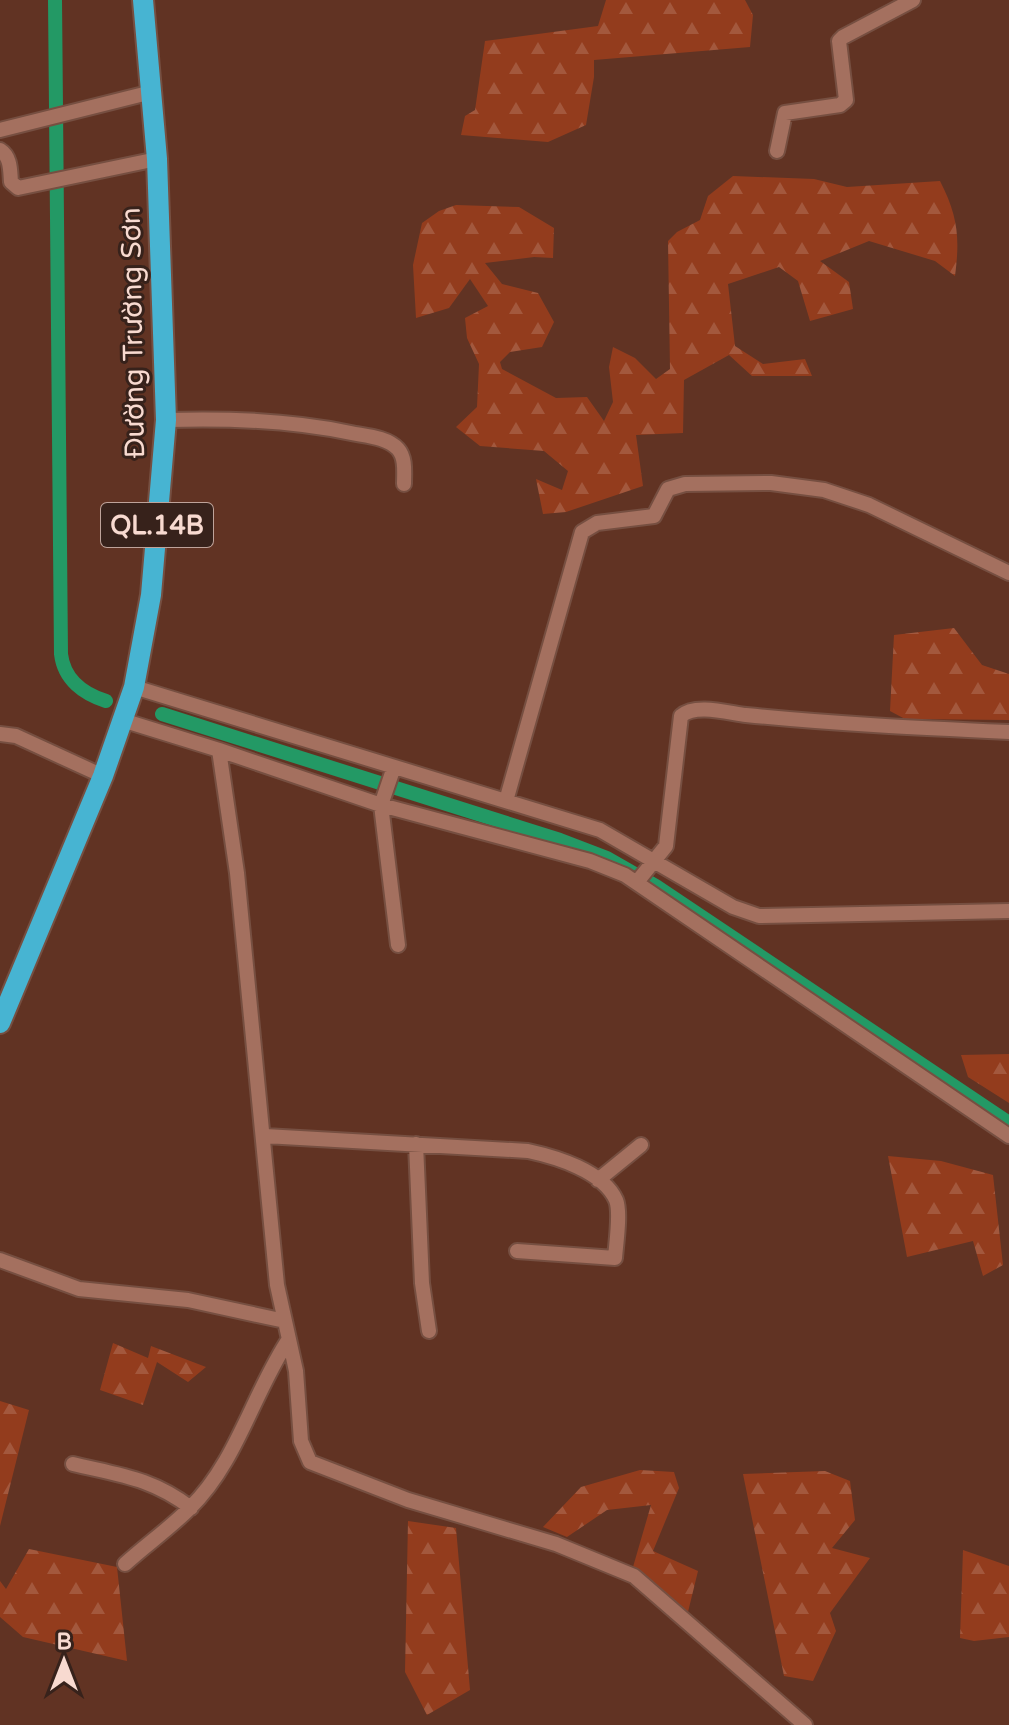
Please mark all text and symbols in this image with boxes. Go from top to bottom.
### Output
street label: Đường Trường Sơn [114,207,152,459]
road number: QL.14B [101,503,213,547]
north arrow [24,1621,104,1701]
text: B [56,1629,72,1655]

